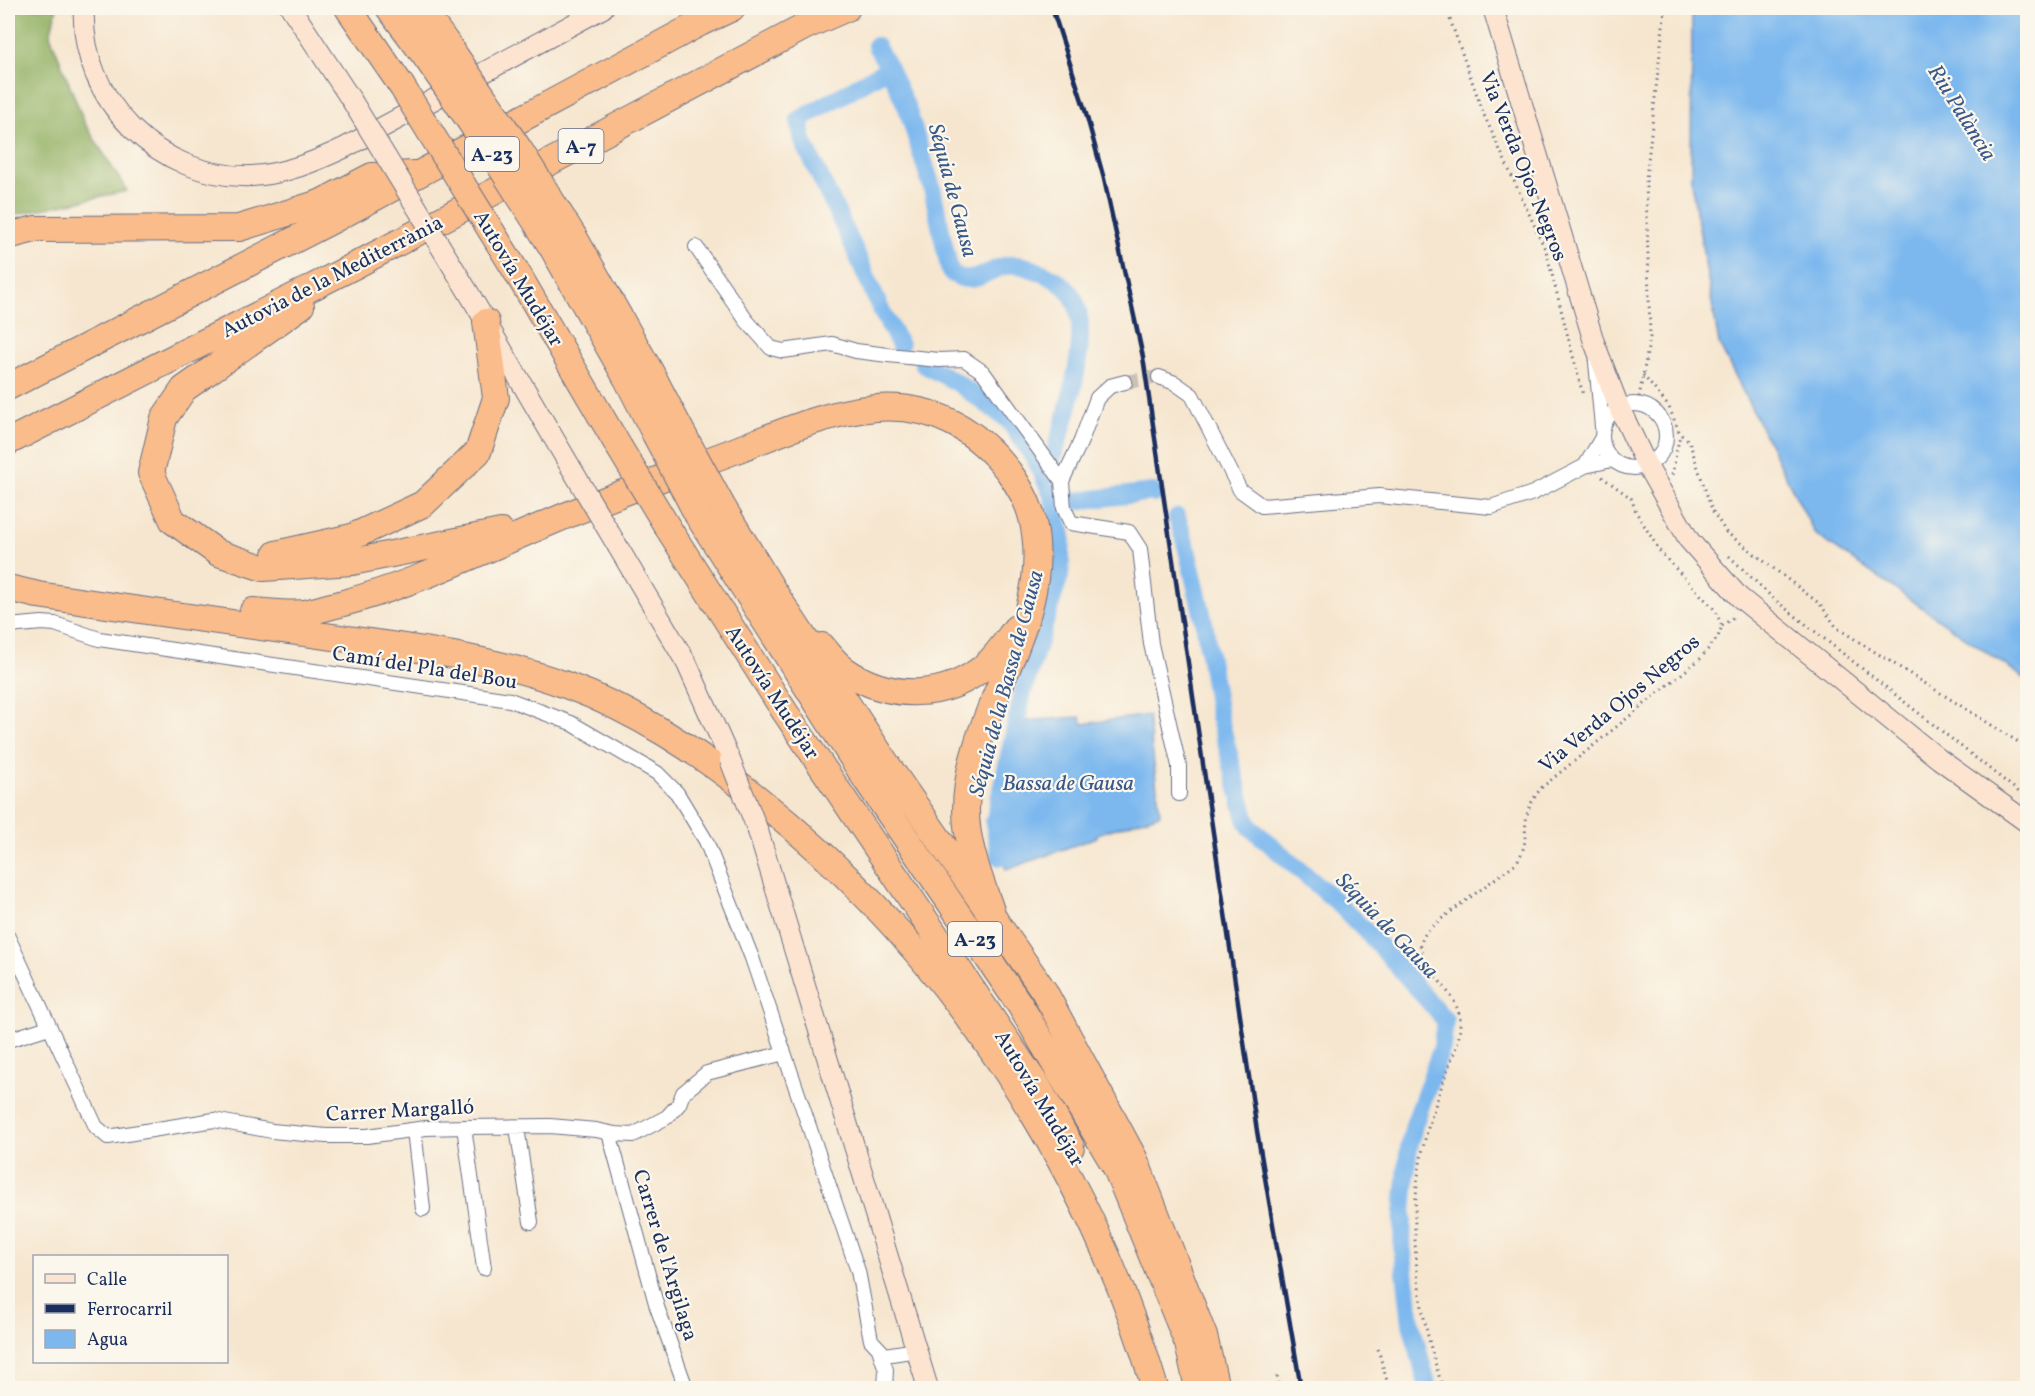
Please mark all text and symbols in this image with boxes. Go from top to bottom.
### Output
water label: Riu Palància [1919,59,2003,168]
street label: Via Verda Ojos Negros [1471,67,1574,266]
water label: Séquia de Gausa [919,121,984,261]
road number: A-7 [558,129,604,163]
road number: A-23 [465,137,519,171]
street label: Autovía Mudéjar [466,205,570,353]
street label: Autovia de la Mediterrània [217,209,448,346]
water label: Séquia de la Bassa de Gausa [962,567,1053,800]
street label: Autovía Mudéjar [718,620,826,766]
street label: Via Verda Ojos Negros [1533,628,1707,780]
street label: Camí del Pla del Bou [330,640,519,697]
water label: Bassa de Gausa [1002,769,1134,800]
water label: Séquia de Gausa [1327,867,1445,987]
road number: A-23 [948,922,1002,956]
street label: Autovía Mudéjar [987,1025,1091,1173]
street label: Carrer Margalló [325,1093,475,1130]
street label: Carrer de l'Argilaga [625,1166,704,1345]
legend [33,1255,228,1363]
text: Calle [87,1268,127,1293]
text: Ferrocarril [87,1298,172,1323]
text: Agua [87,1328,128,1353]

